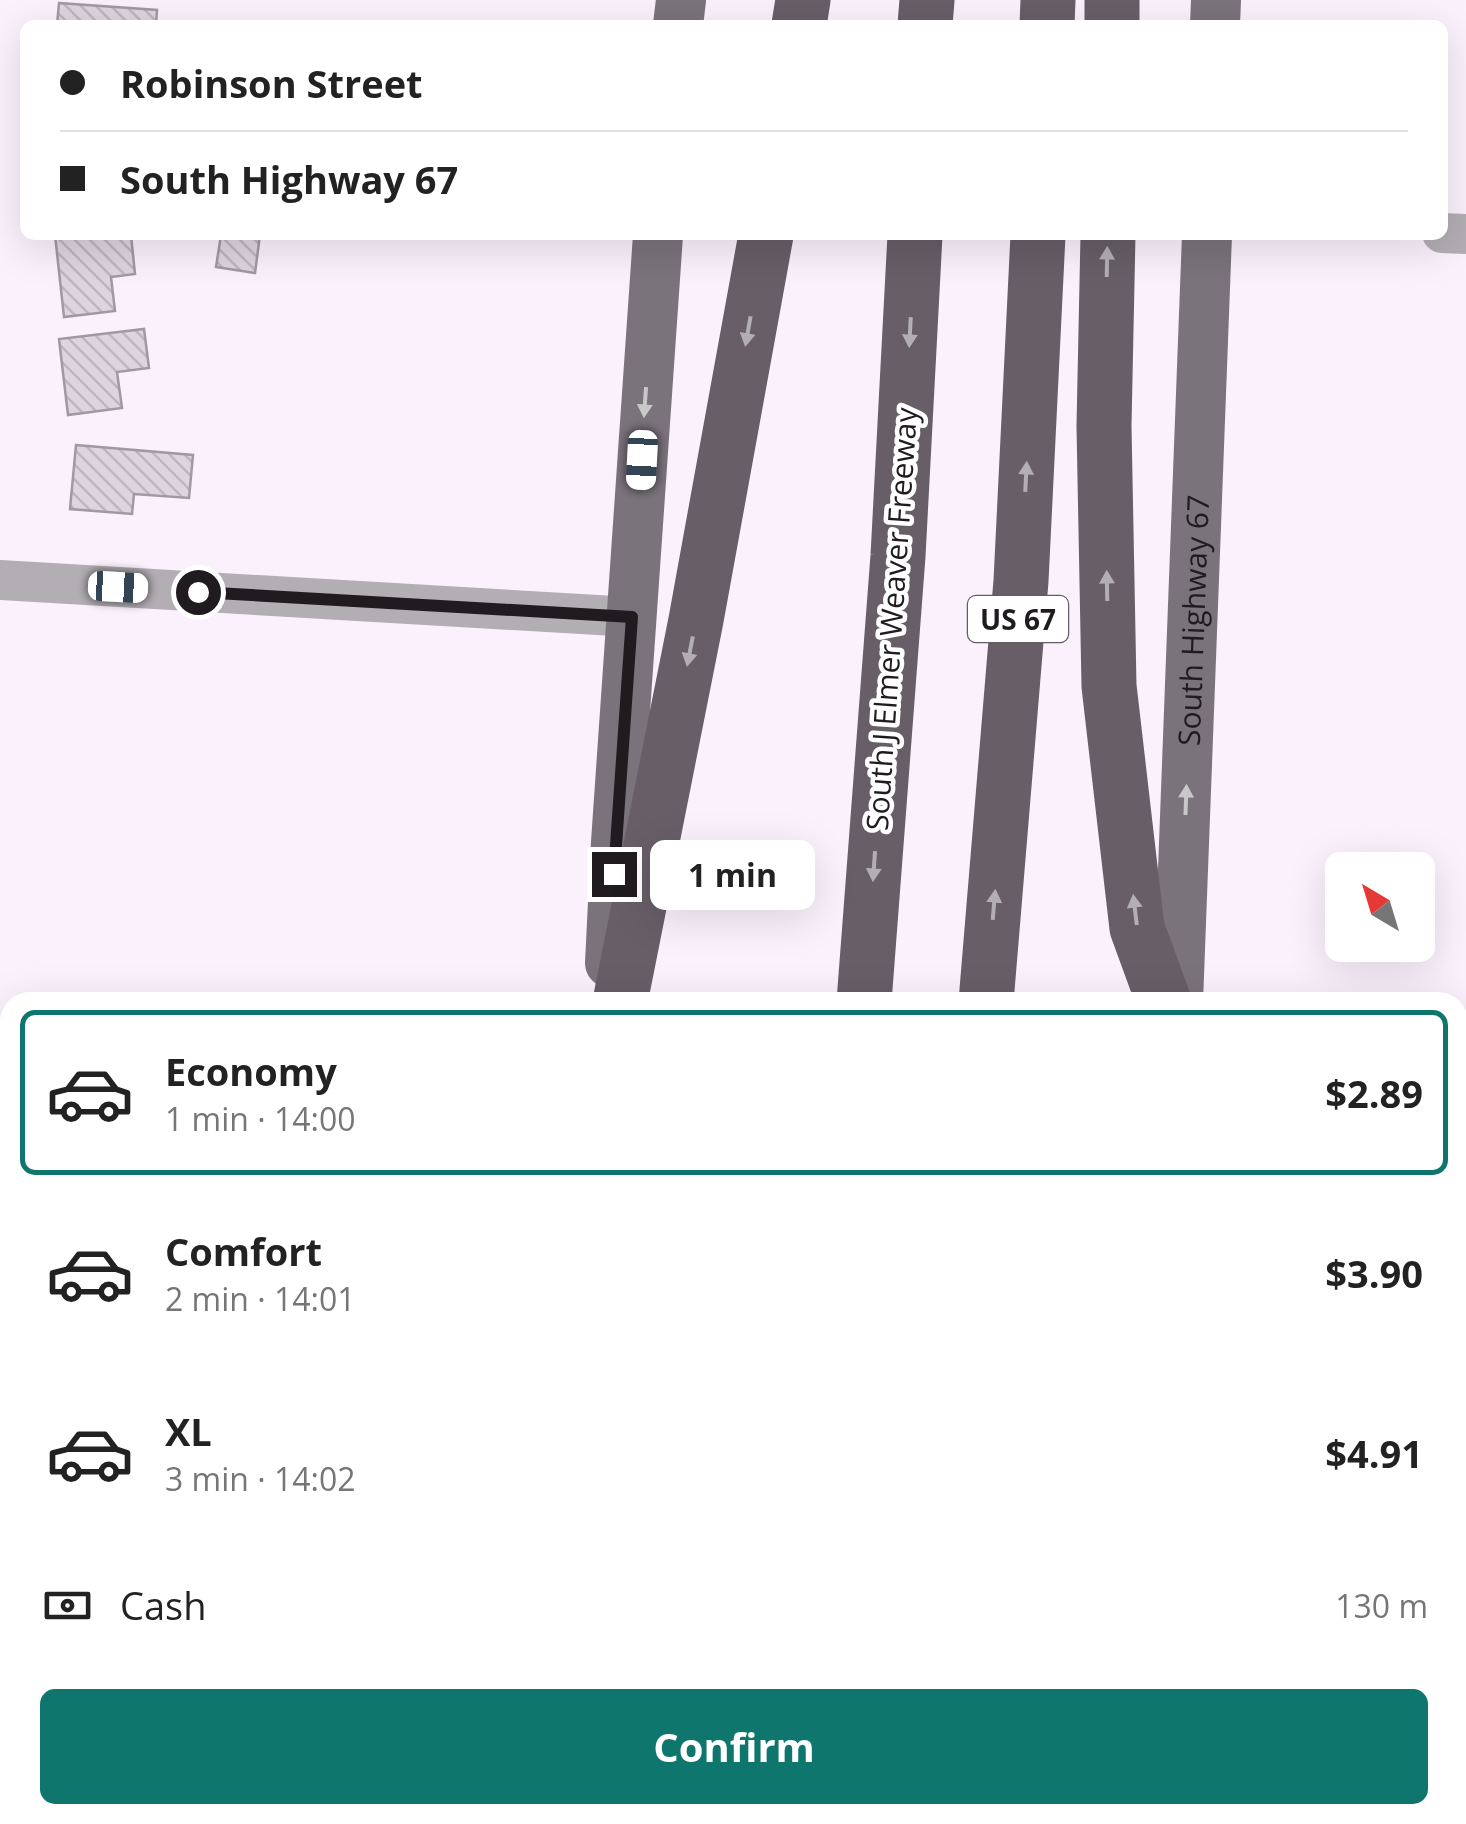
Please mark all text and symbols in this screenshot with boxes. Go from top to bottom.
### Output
text: Robinson Street [120,57,423,109]
text: South Highway 67 [120,153,458,205]
one-way arrow [1099,245,1115,277]
one-way arrow [740,316,755,347]
one-way arrow [902,317,918,349]
one-way arrow [637,387,653,419]
street label: South J Elmer Weaver Freeway [856,405,926,832]
car [625,429,659,491]
one-way arrow [1018,460,1034,492]
street label: South Highway 67 [1167,494,1218,747]
car [87,570,149,604]
route start [176,570,221,615]
one-way arrow [1098,570,1114,602]
road number: US 67 [968,596,1068,642]
one-way arrow [681,635,697,666]
one-way arrow [1178,784,1194,816]
callout: 1 min [649,839,814,909]
one-way arrow [866,851,882,883]
route end [592,852,637,897]
north arrow [1325,852,1435,962]
map controls [1325,852,1435,962]
text: 1 min [688,853,777,896]
one-way arrow [986,889,1002,921]
one-way arrow [1127,894,1143,925]
text: Economy [165,1045,337,1097]
icon: car [45,1048,135,1138]
text: $2.89 [1325,1067,1423,1119]
text: 1 min · 14:00 [165,1097,356,1140]
text: Comfort [165,1225,322,1277]
icon: car [45,1228,135,1318]
text: $3.90 [1325,1247,1423,1299]
text: 2 min · 14:01 [165,1277,356,1320]
text: XL [165,1405,212,1457]
icon: car [45,1408,135,1498]
text: $4.91 [1325,1427,1423,1479]
text: 3 min · 14:02 [165,1457,356,1500]
icon: cash [40,1578,95,1633]
text: Cash [120,1579,206,1631]
text: 130 m [1335,1584,1428,1627]
button: Confirm [40,1689,1428,1804]

